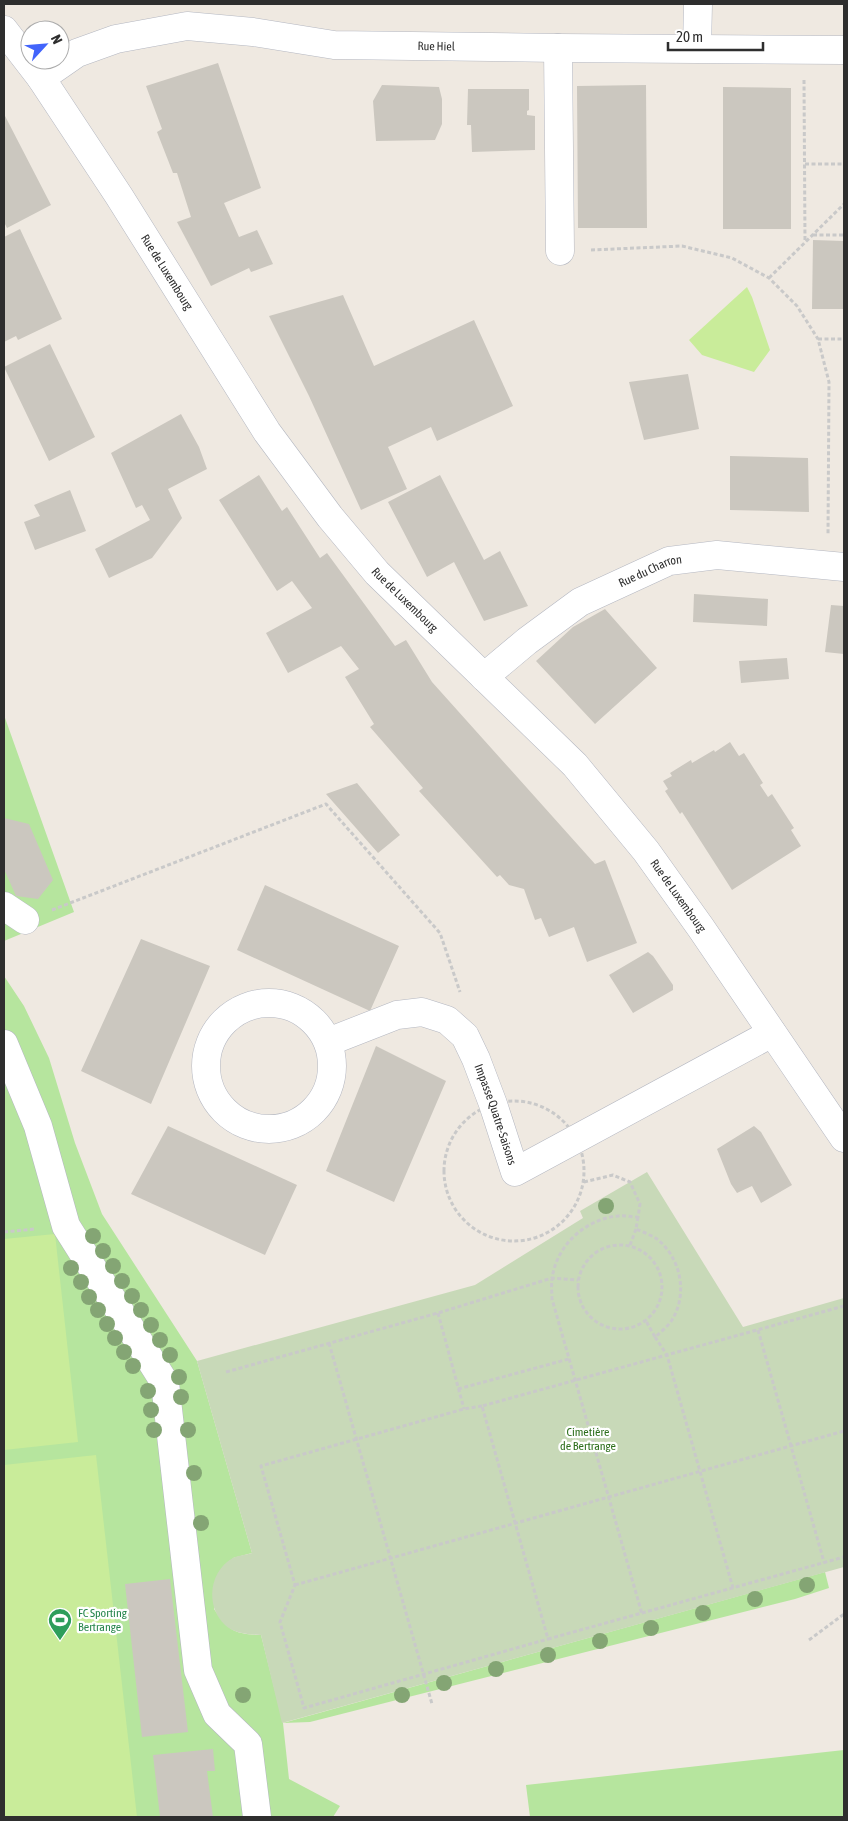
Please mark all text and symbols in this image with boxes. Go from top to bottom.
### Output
north arrow [20,20,70,70]
scale bar [668,20,763,52]
text: 20 m [676,28,703,45]
text: N [48,32,66,47]
street label: Rue Hiel [417,39,456,54]
street label: Rue de Luxembourg [138,232,196,313]
street label: Rue du Charron [616,552,683,590]
street label: Rue de Luxembourg [369,565,441,635]
street label: Rue de Luxembourg [647,857,709,936]
street label: Impasse Quatre-Saisons [472,1062,519,1167]
park label: Cimetière de Bertrange [560,1425,616,1453]
place label: FC Sporting Bertrange [78,1606,128,1634]
sports icon: FC Sporting Bertrange [47,1607,73,1641]

